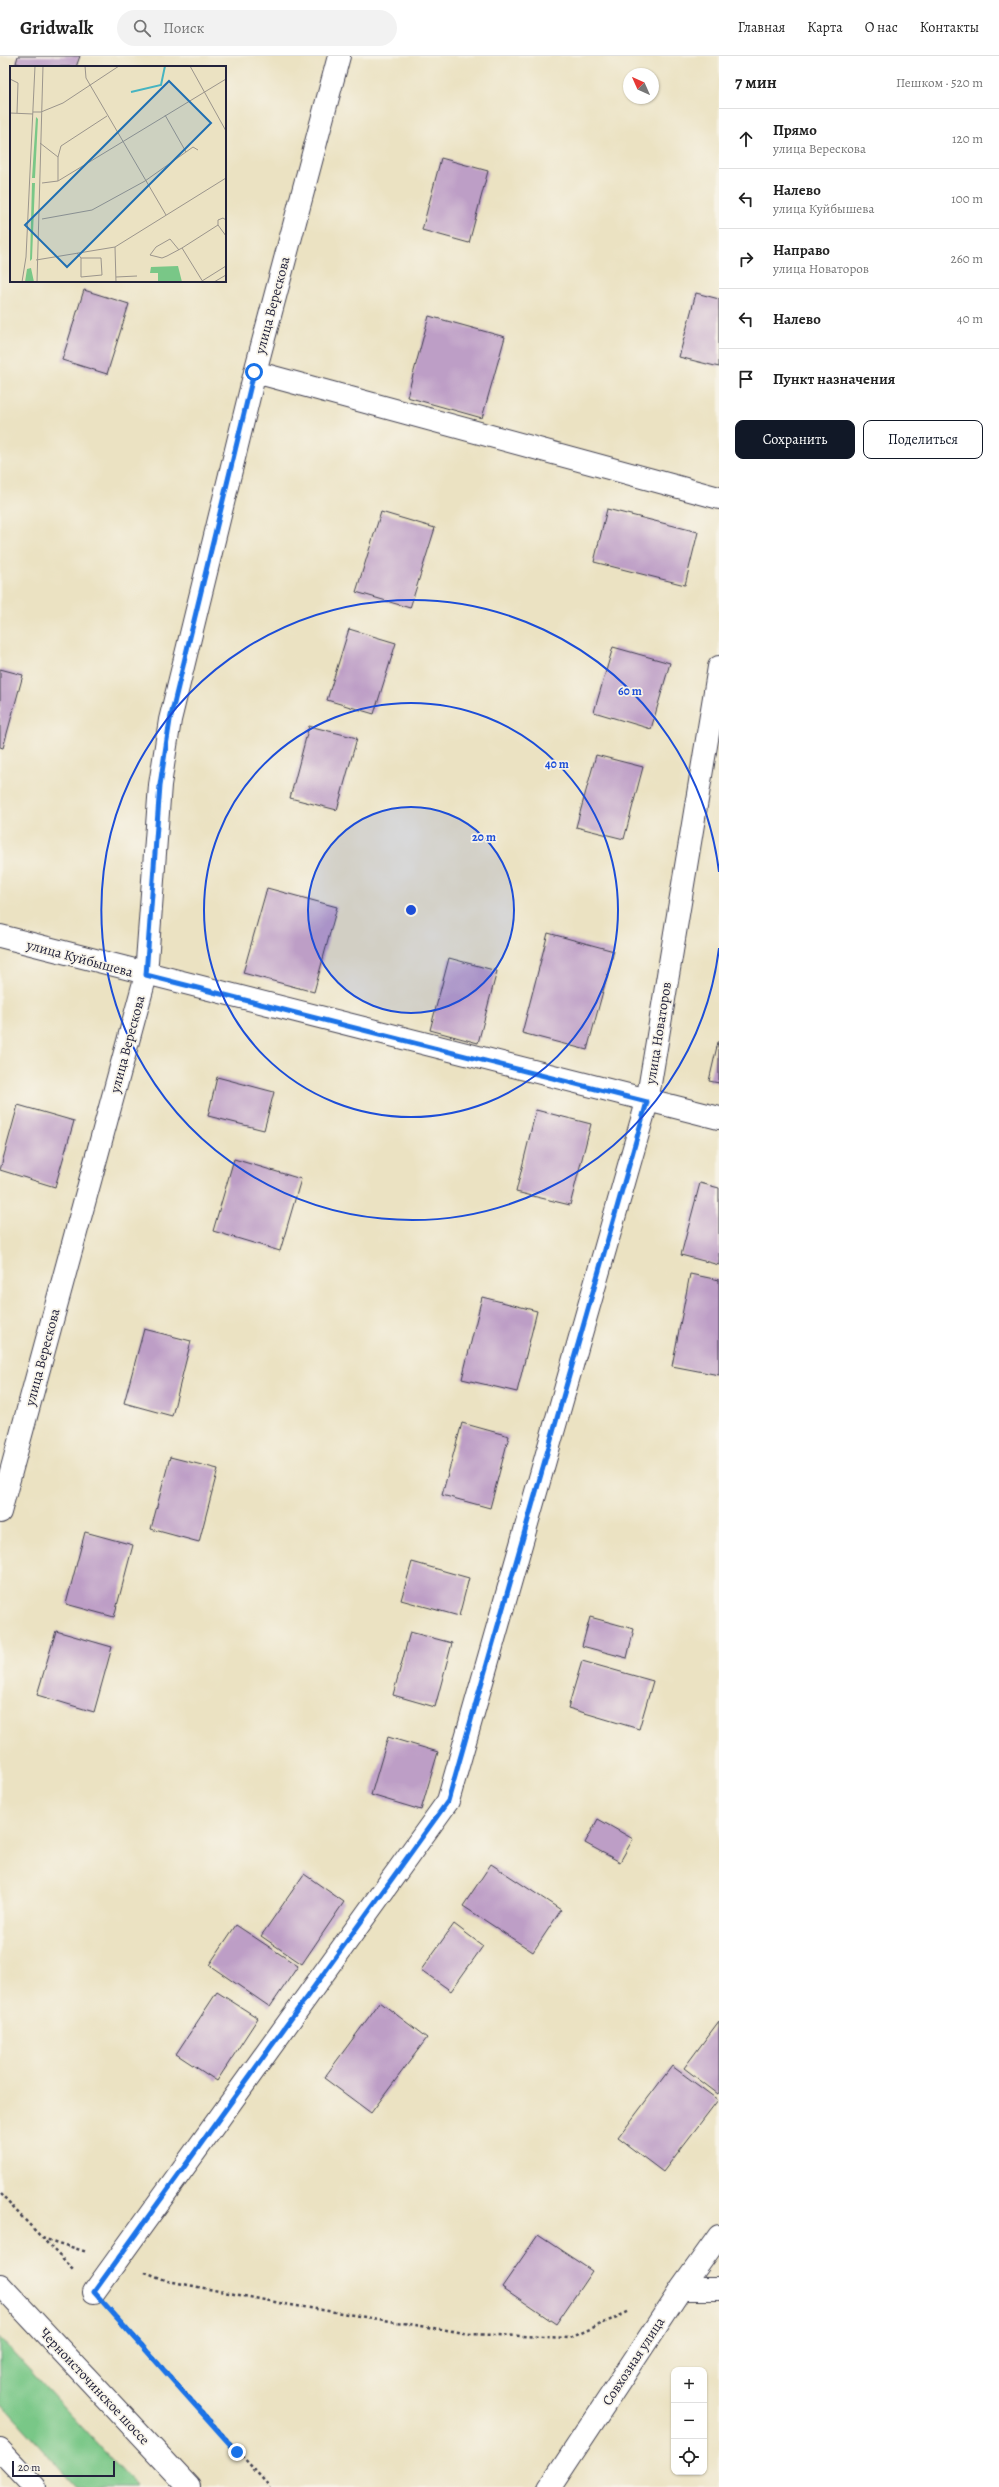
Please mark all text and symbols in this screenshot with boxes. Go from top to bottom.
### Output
search box [117,10,397,46]
text: Gridwalk [20,15,93,41]
icon: search [131,17,153,39]
text: Поиск [163,18,204,38]
text: Главная [738,18,785,37]
text: Карта [807,18,843,37]
text: О нас [865,18,898,37]
text: Контакты [920,18,979,37]
inset map [10,66,226,282]
north arrow [623,68,659,104]
text: 7 мин [735,71,777,94]
text: Пешком · 520 m [896,74,983,91]
text: Прямо [773,120,817,140]
icon: ahead [735,128,757,150]
text: 120 m [952,130,983,147]
text: улица Верескова [773,140,866,157]
text: Налево [773,180,821,200]
icon: left [735,188,757,210]
text: 100 m [951,190,983,207]
text: улица Куйбышева [773,200,874,217]
text: Направо [773,240,830,260]
icon: right [735,248,757,270]
text: 260 m [950,250,983,267]
street label: улица Верескова [250,254,295,357]
text: улица Новаторов [773,260,869,277]
icon: left [735,308,757,330]
text: Налево [773,309,821,329]
text: 40 m [957,310,983,327]
route start [245,363,263,381]
icon: arrive [735,368,757,390]
text: Пункт назначения [773,369,895,389]
button: Сохранить [735,420,855,459]
button: Поделиться [863,420,983,459]
text: 60 m [618,683,642,699]
text: 40 m [545,756,569,772]
text: 20 m [472,829,496,845]
centre of rings [404,903,418,917]
street label: улица Куйбышева [24,935,136,982]
street label: улица Новаторов [641,980,676,1087]
street label: улица Верескова [105,993,150,1096]
street label: улица Верескова [20,1306,65,1409]
street label: Совхозная улица [598,2313,669,2409]
street label: Черноисточинское шоссе [35,2324,154,2449]
map controls [671,2367,707,2475]
button: + [671,2367,707,2403]
button: − [671,2403,707,2439]
button: locate [671,2439,707,2475]
route end [228,2443,246,2461]
scale bar [12,2459,115,2478]
text: 20 m [18,2460,40,2475]

